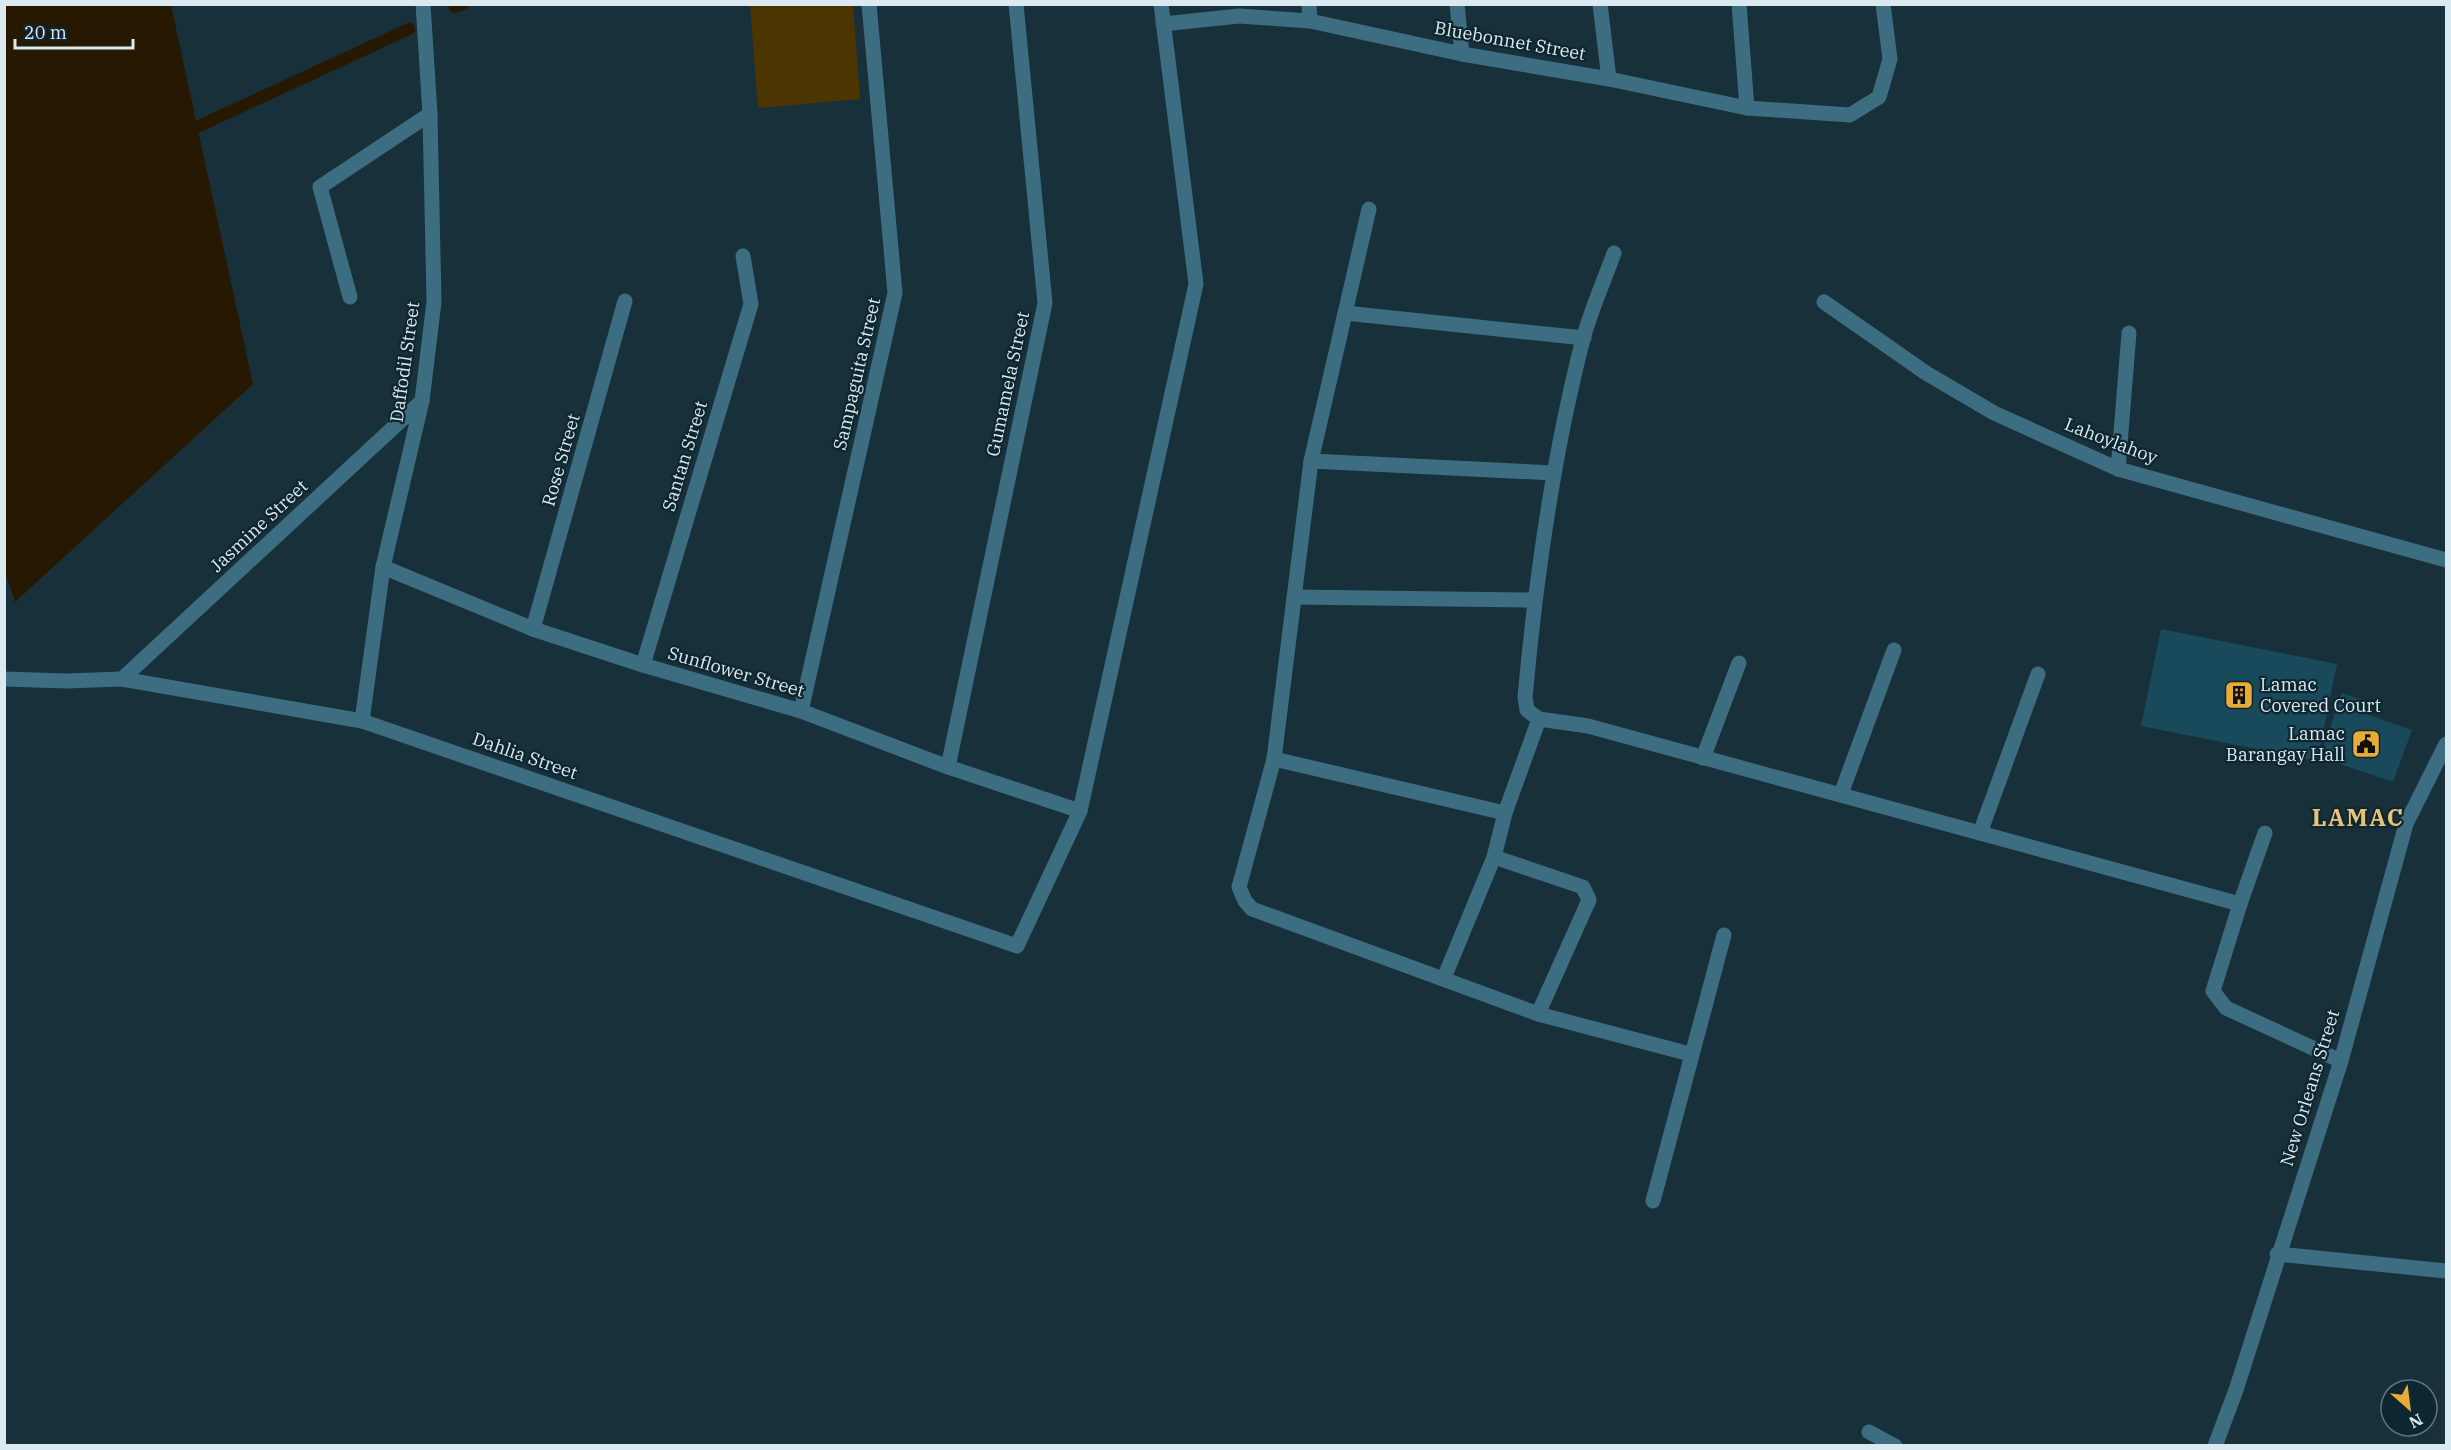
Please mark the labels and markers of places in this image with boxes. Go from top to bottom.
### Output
place label: Lamac Covered Court [2260,673,2381,717]
building icon: Lamac Covered Court [2223,679,2255,711]
place label: Lamac Barangay Hall [2226,722,2345,766]
public building icon: Lamac Barangay Hall [2350,728,2382,760]

